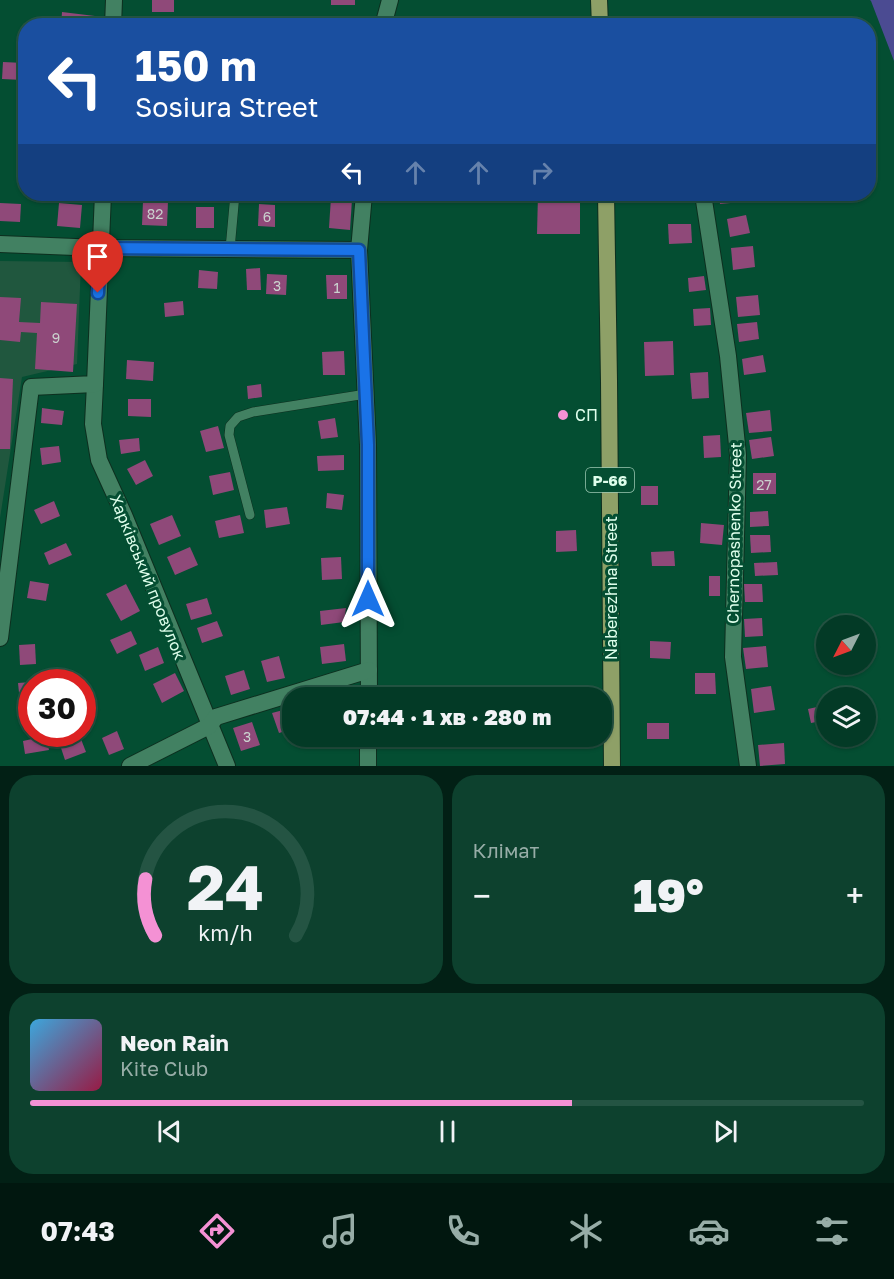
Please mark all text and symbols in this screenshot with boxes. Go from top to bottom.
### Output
text: 150 m [135,40,257,90]
icon: left [36,42,114,120]
text: Sosiura Street [135,91,319,123]
icon: left [336,156,369,189]
icon: ahead [399,156,432,189]
icon: ahead [462,156,495,189]
icon: right [525,156,558,189]
house number: 82 [147,205,163,222]
house number: 6 [263,208,271,225]
pin [72,231,123,293]
icon: arrive [81,240,114,273]
house number: 3 [273,277,281,294]
house number: 1 [334,279,341,296]
house number: 9 [52,329,60,346]
place label: СП [575,405,598,425]
marker: СП [556,408,570,422]
street label: Chernopashenko Street [722,442,746,624]
road number: Р-66 [586,468,634,492]
house number: 27 [756,476,772,493]
street label: Харківський провулок [106,492,190,662]
street label: Naberezhna Street [601,516,621,660]
position arrow [336,567,400,631]
north arrow [816,615,876,675]
map controls [816,615,876,747]
speed limit sign: 30 [18,669,96,747]
button: layers [816,687,876,747]
text: 07:44 · 1 хв · 280 m [343,703,551,730]
house number: 3 [243,728,251,745]
text: Клімат [473,838,539,862]
text: 24 [187,849,264,924]
text: 19° [633,868,704,922]
text: − [473,876,491,915]
text: + [846,876,864,915]
text: km/h [198,921,253,947]
text: Neon Rain [120,1029,229,1056]
text: Kite Club [120,1056,208,1080]
icon: previous [153,1115,186,1148]
icon: pause [431,1115,464,1148]
icon: next [709,1115,742,1148]
icon: directions [196,1210,238,1252]
icon: music [319,1210,361,1252]
icon: phone [442,1210,484,1252]
icon: climate [565,1210,607,1252]
icon: car [688,1210,730,1252]
icon: filters [811,1210,853,1252]
text: 07:43 [41,1215,115,1247]

